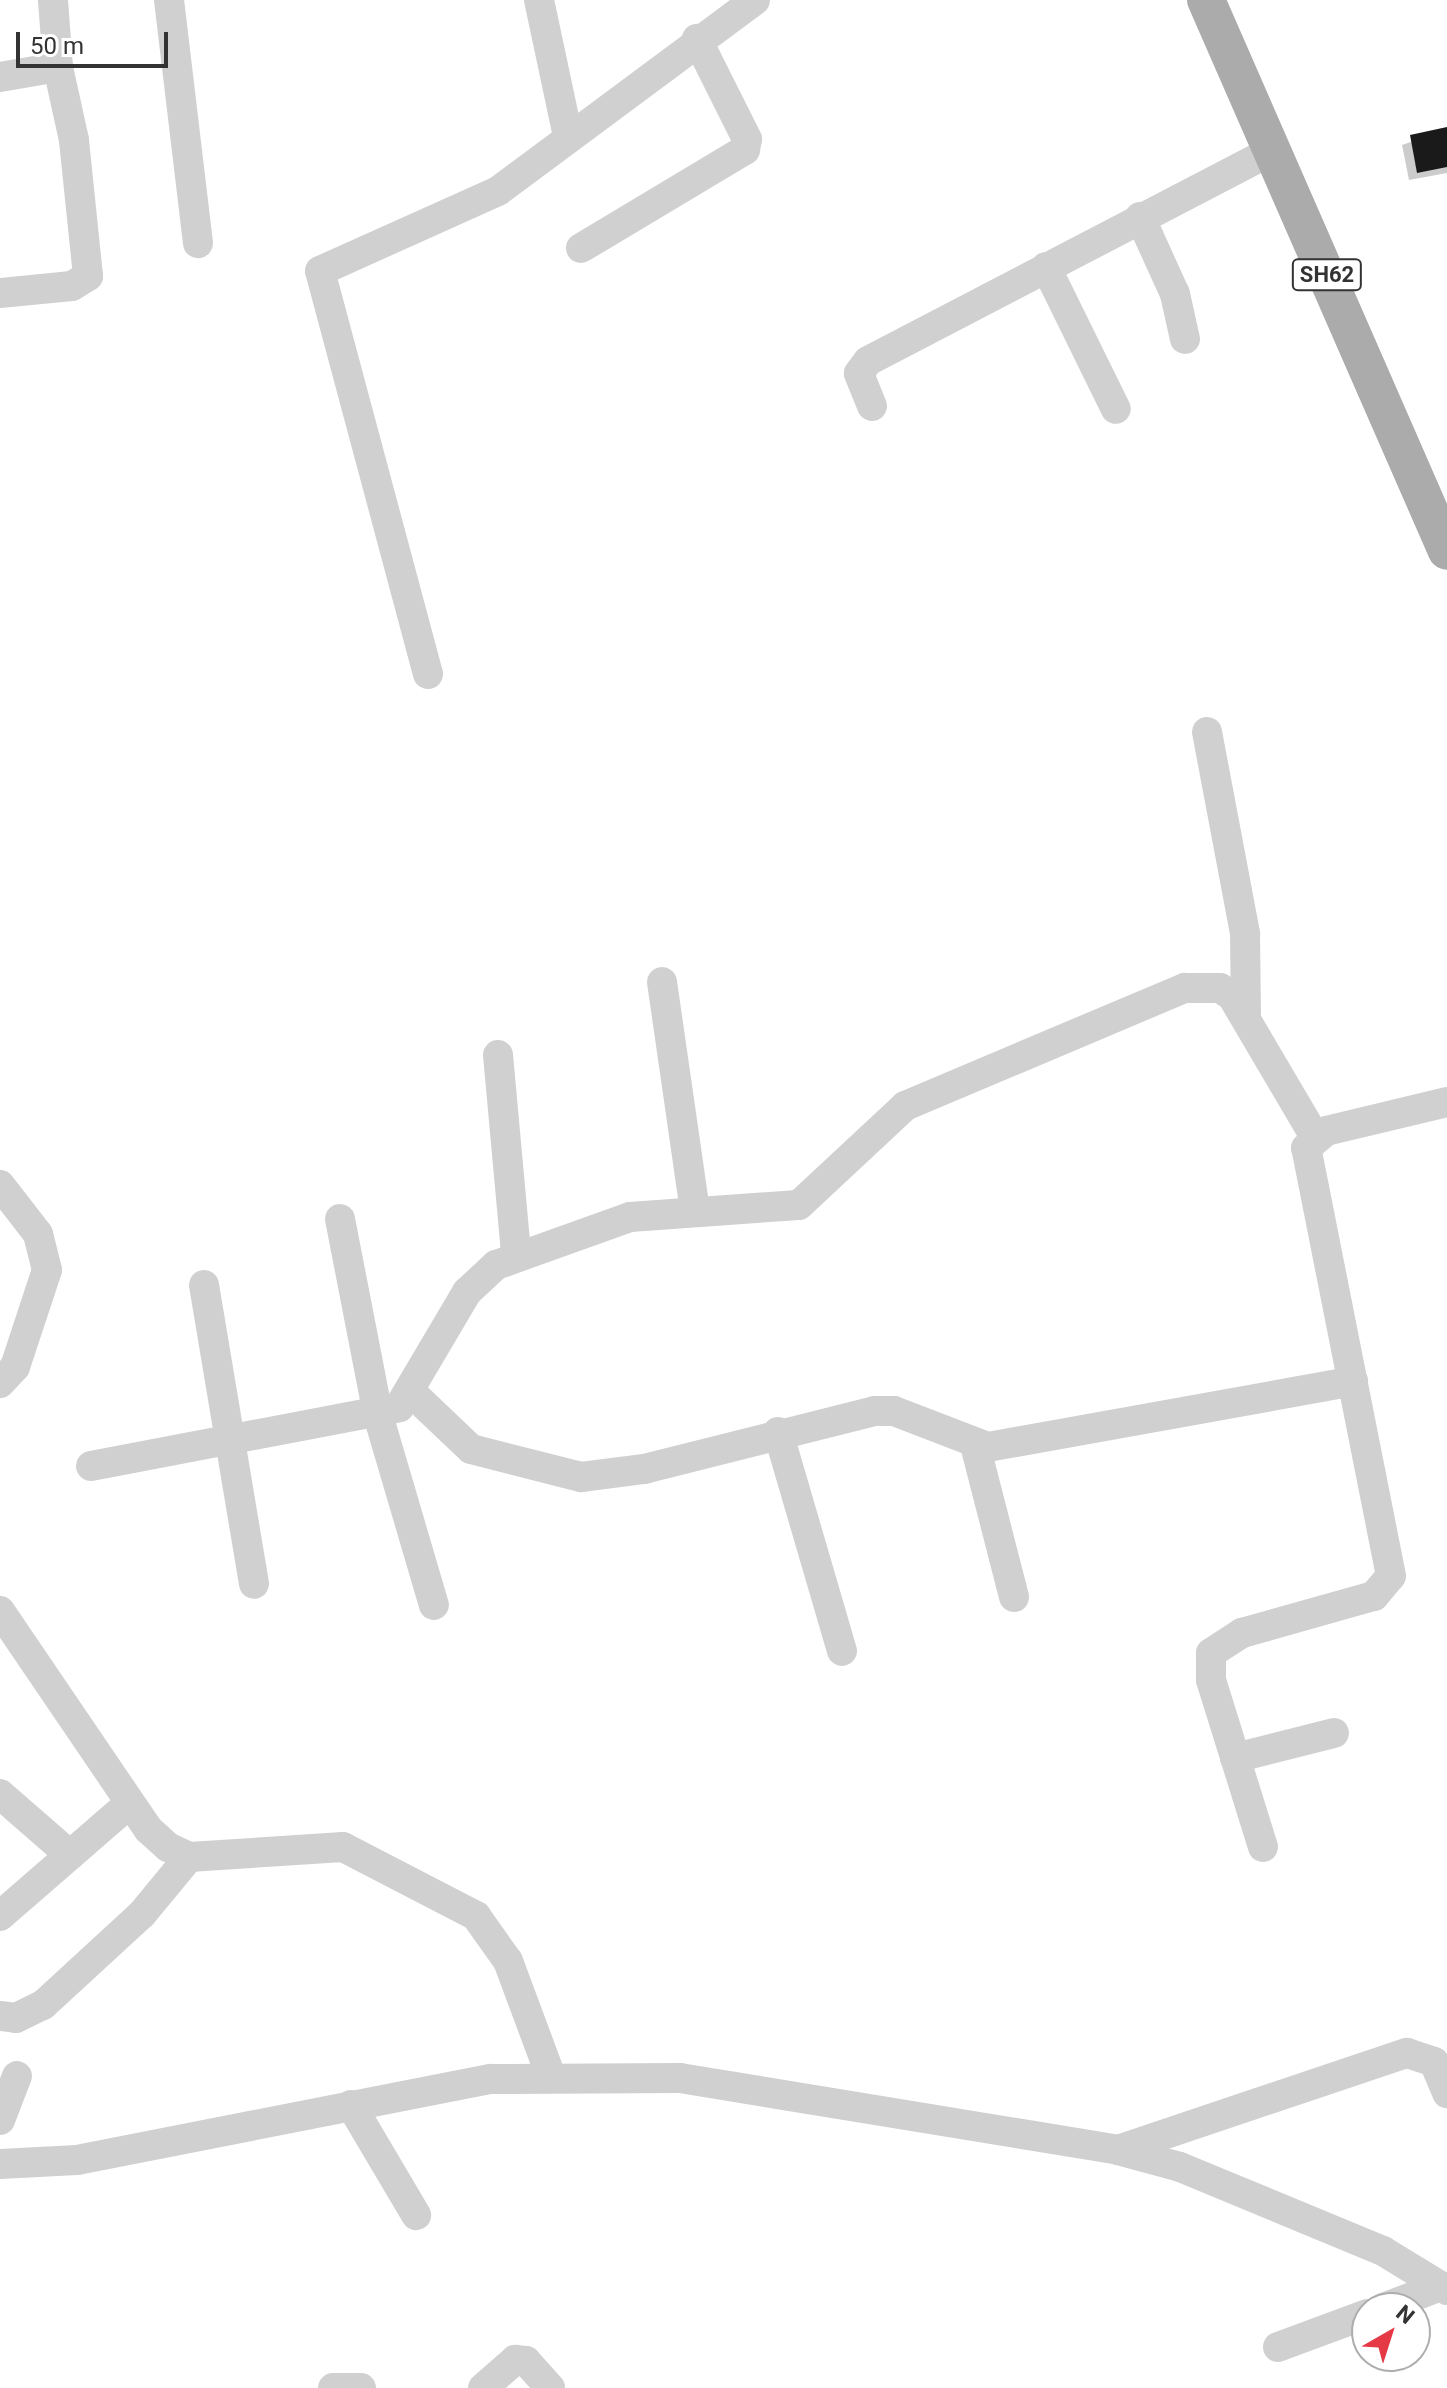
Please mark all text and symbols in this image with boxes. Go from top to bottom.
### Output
scale bar [20,16,172,66]
text: 50 m [30,32,84,60]
road number: SH62 [1291,257,1363,293]
north arrow [1351,2292,1431,2372]
text: N [1391,2300,1419,2329]

